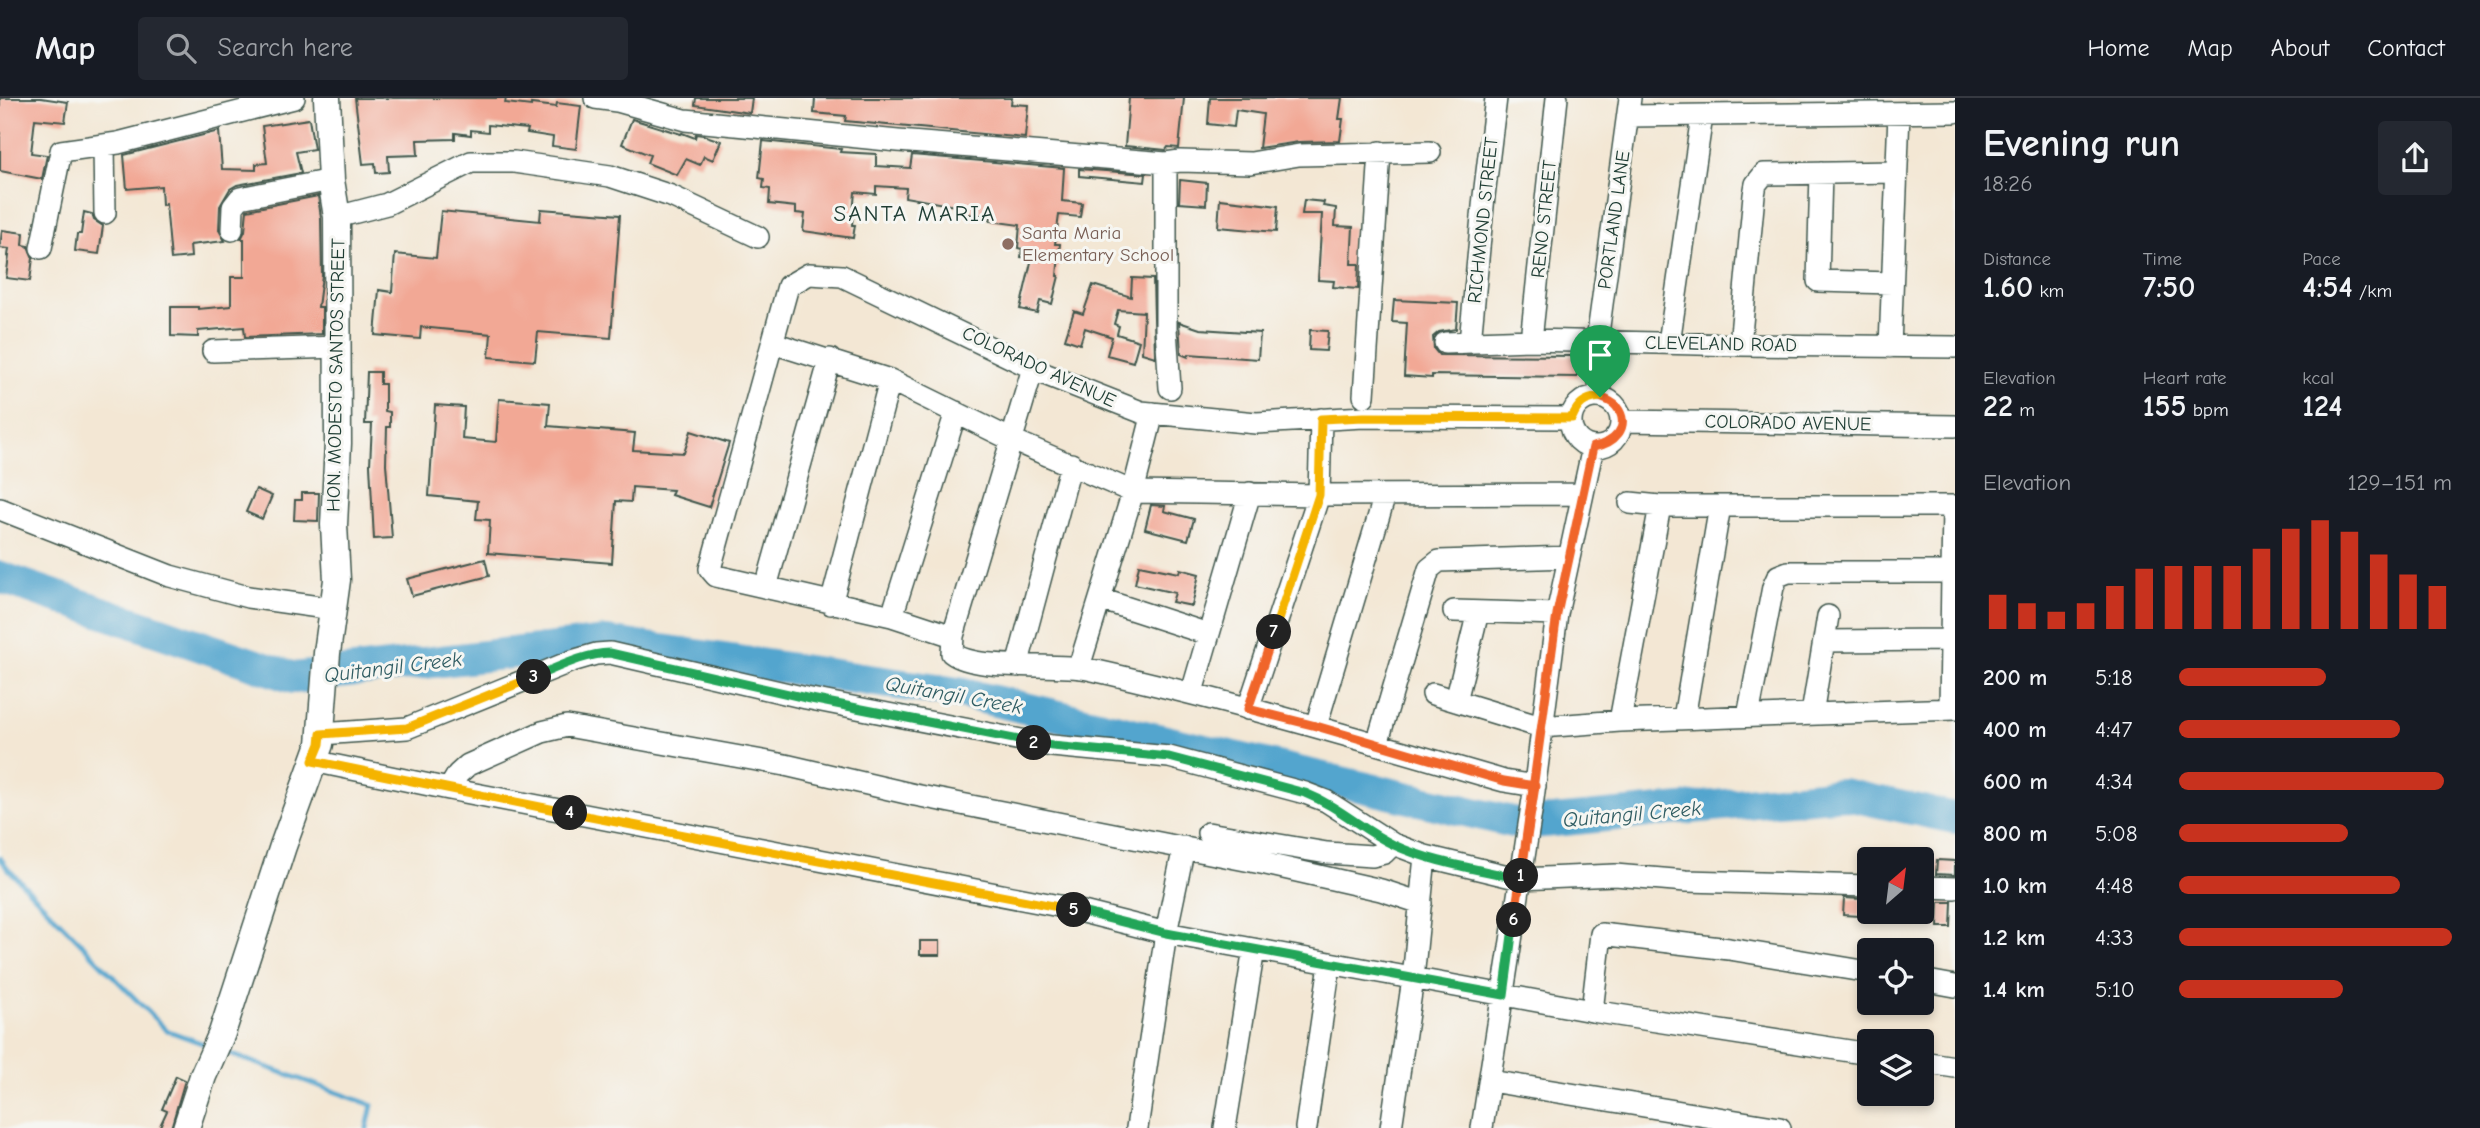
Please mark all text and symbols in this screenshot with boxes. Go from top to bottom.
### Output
search box [138,17,628,80]
text: Map [35,29,96,67]
icon: search [162,29,200,67]
text: Search here [218,33,353,63]
text: Home [2088,34,2149,62]
text: Map [2187,34,2233,62]
text: About [2271,34,2329,62]
text: Contact [2367,34,2445,62]
button: share [2378,121,2452,195]
text: Evening run [1983,122,2180,166]
street label: RICHMOND STREET [1463,136,1503,304]
street label: PORTLAND LANE [1593,149,1635,291]
street label: RENO STREET [1527,159,1561,279]
text: 18:26 [1983,170,2033,197]
district label: SANTA MARIA [834,200,996,227]
place label: Santa Maria Elementary School [1022,222,1174,266]
marker: Santa Maria Elementary School [1000,236,1016,252]
street label: HON. MODESTO SANTOS STREET [323,238,349,512]
text: Distance [1983,248,2051,270]
text: Time [2143,248,2182,270]
text: Pace [2302,248,2341,270]
text: 1.60 [1983,270,2033,305]
text: 7:50 [2143,270,2195,305]
text: 4:54 [2302,270,2353,305]
text: km [2033,280,2064,302]
text: /km [2353,280,2392,302]
street label: COLORADO AVENUE [959,322,1119,412]
pin [1570,325,1630,397]
street label: CLEVELAND ROAD [1645,332,1797,356]
icon: arrive [1581,336,1619,374]
text: Elevation [1983,367,2056,389]
text: Heart rate [2143,367,2226,389]
text: kcal [2302,367,2334,389]
text: 22 [1983,389,2013,424]
text: 155 [2143,389,2186,424]
text: 124 [2302,389,2342,424]
text: m [2013,399,2035,421]
text: bpm [2186,399,2229,421]
street label: COLORADO AVENUE [1704,411,1872,435]
text: Elevation [1983,469,2071,496]
text: 129–151 m [2347,469,2452,496]
pin: 7 [1256,614,1292,650]
text: 7 [1269,620,1278,642]
water label: Quitangil Creek [323,647,464,687]
pin: 3 [516,660,552,694]
text: 200 m [1983,664,2047,691]
text: 5:18 [2095,664,2133,691]
text: 3 [529,665,538,687]
water label: Quitangil Creek [884,671,1025,719]
text: 400 m [1983,716,2047,743]
text: 4:47 [2095,716,2132,743]
pin: 2 [1016,726,1052,760]
text: 2 [1029,731,1038,753]
text: 600 m [1983,768,2048,795]
text: 4:34 [2095,768,2133,795]
pin: 4 [552,796,588,830]
water label: Quitangil Creek [1562,796,1703,832]
text: 4 [565,801,574,823]
text: 800 m [1983,820,2048,847]
text: 5:08 [2095,820,2137,847]
north arrow [1857,847,1934,924]
map controls [1857,847,1934,1106]
pin: 1 [1504,858,1538,894]
text: 1 [1517,864,1524,886]
text: 1.0 km [1983,872,2047,899]
text: 4:48 [2095,872,2133,899]
pin: 5 [1056,892,1092,928]
text: 5 [1068,898,1079,920]
pin: 6 [1496,902,1532,938]
text: 6 [1509,908,1518,930]
text: 1.2 km [1983,924,2045,951]
text: 4:33 [2095,924,2134,951]
button: locate [1857,938,1934,1015]
text: 1.4 km [1983,976,2045,1003]
text: 5:10 [2095,976,2135,1003]
button: layers [1857,1029,1934,1106]

